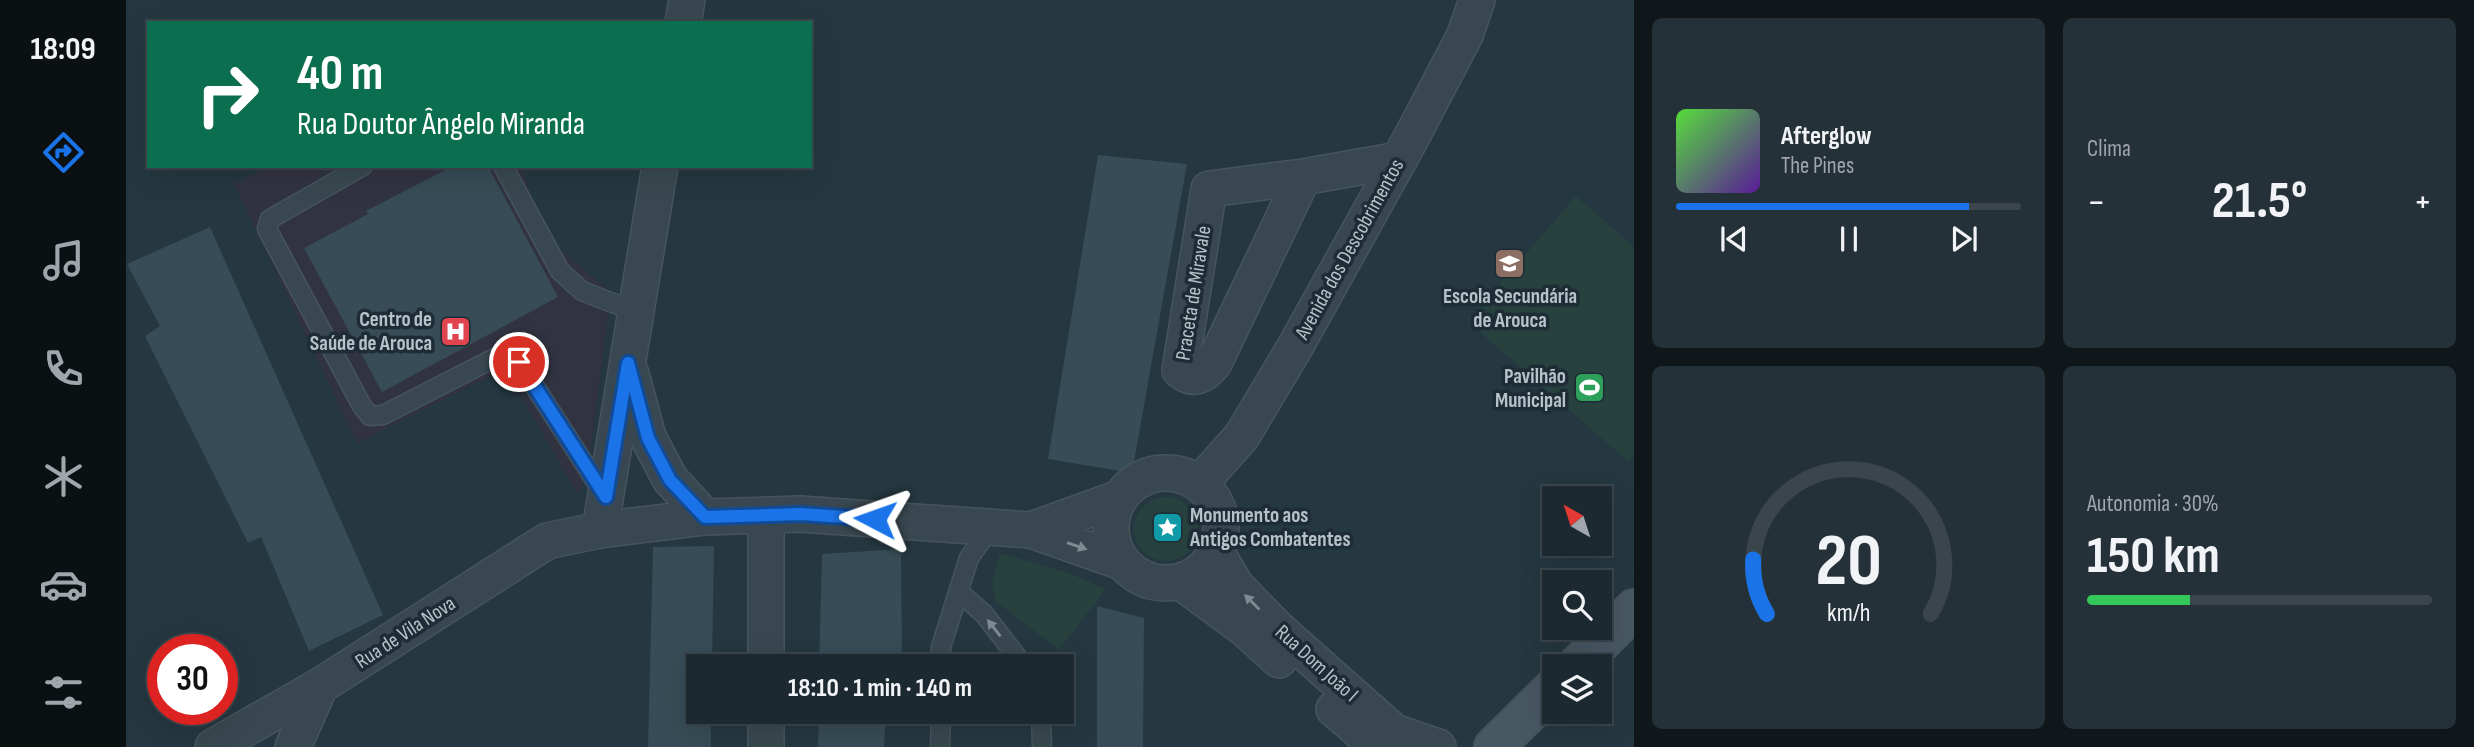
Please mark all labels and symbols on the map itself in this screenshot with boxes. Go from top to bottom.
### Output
street label: Avenida dos Descobrimentos [1289,155,1409,345]
street label: Praceta de Miravale [1171,224,1216,362]
school or university icon: Escola Secundária de Arouca [1493,247,1527,281]
place label: Escola Secundária de Arouca [1443,284,1577,333]
place label: Centro de Saúde de Arouca [310,307,432,356]
hospital icon: Centro de Saúde de Arouca [438,314,472,348]
pin [489,332,549,392]
place label: Pavilhão Municipal [1495,364,1566,413]
sports icon: Pavilhão Municipal [1572,371,1606,405]
position arrow [838,482,912,556]
north arrow [1542,486,1612,556]
place label: Monumento aos Antigos Combatentes [1189,503,1351,552]
place icon: Monumento aos Antigos Combatentes [1150,510,1184,544]
one-way arrow [1066,541,1087,552]
street label: Rua de Vila Nova [351,591,460,674]
one-way arrow [1244,594,1260,611]
one-way arrow [987,619,1002,637]
street label: Rua Dom João I [1270,620,1363,707]
speed limit sign: 30 [147,634,238,725]

